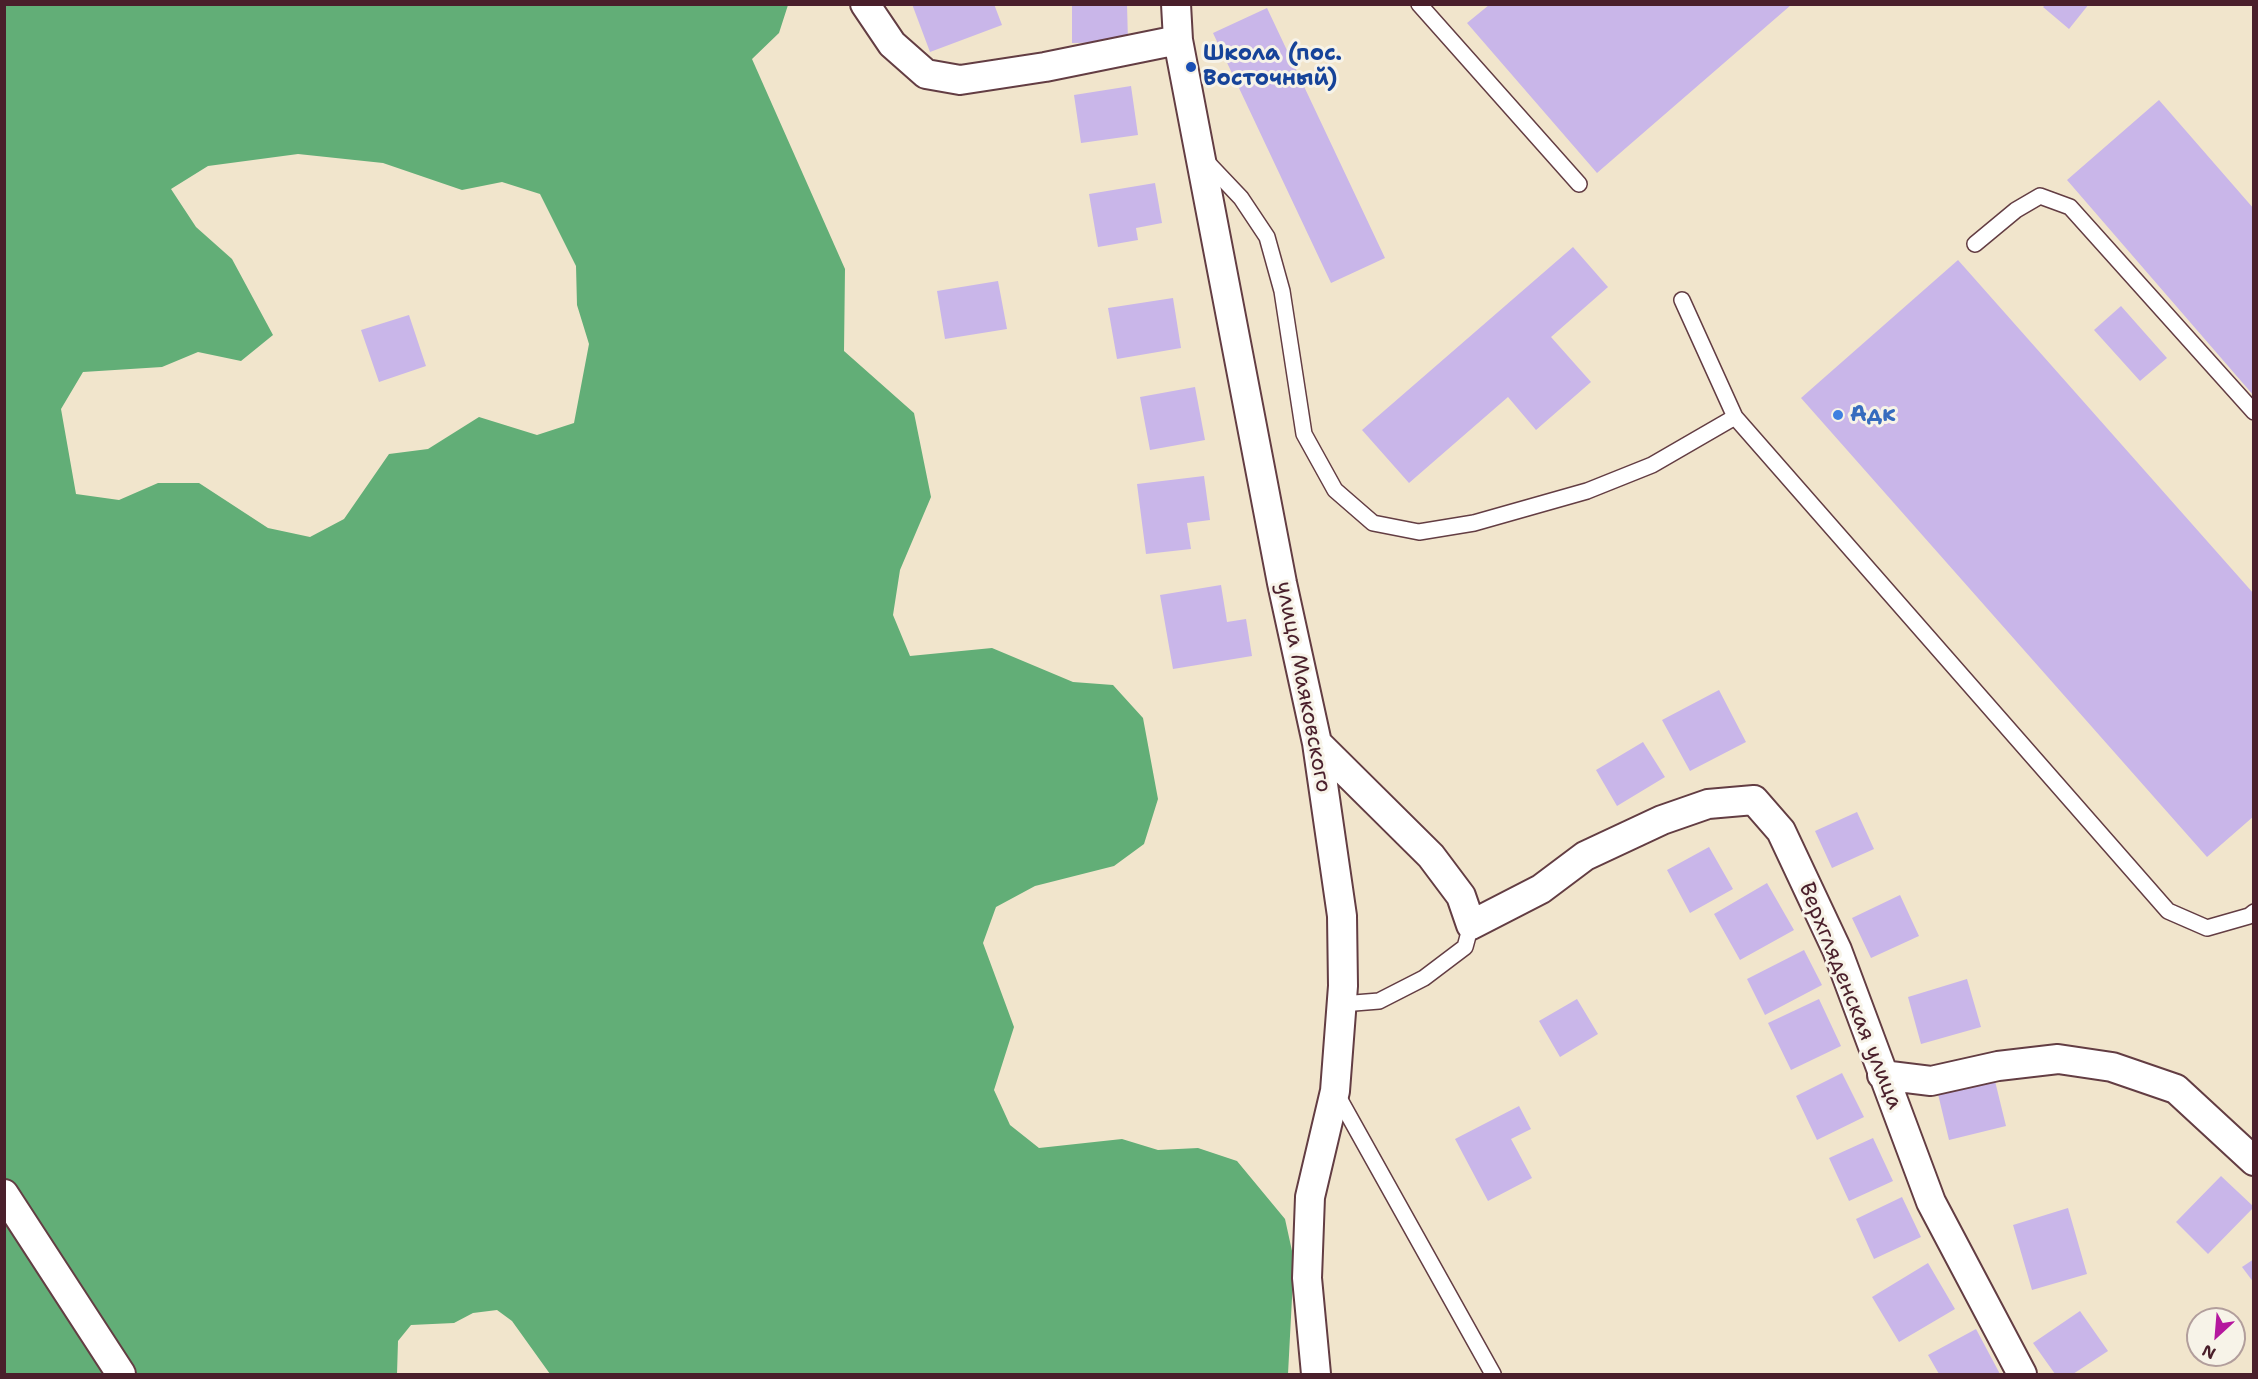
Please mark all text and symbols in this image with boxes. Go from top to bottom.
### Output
place label: Школа (пос. Восточный) [1203,41,1342,92]
marker: Школа (пос. Восточный) [1184,60,1198,74]
place label: Адк [1850,402,1896,428]
marker: Адк [1831,408,1845,422]
street label: улица Маяковского [1270,579,1336,795]
street label: Верхгляденская улица [1792,879,1908,1113]
north arrow [2186,1307,2246,1367]
text: N [2198,1340,2219,1364]

